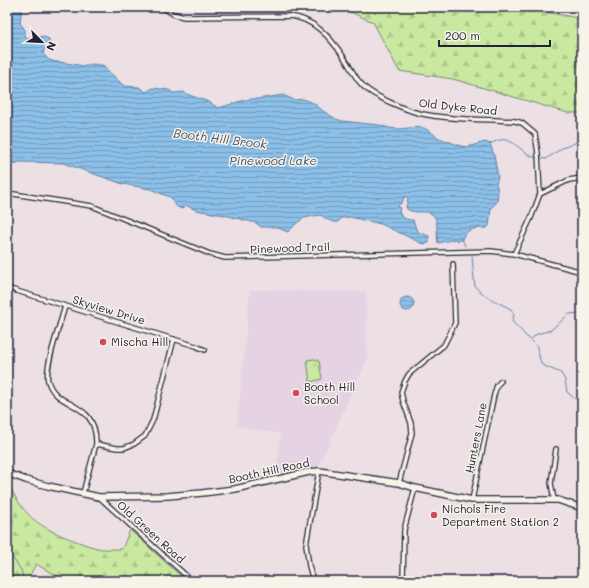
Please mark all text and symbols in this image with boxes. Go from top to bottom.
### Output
north arrow [22,22,62,62]
scale bar [439,22,550,48]
text: 200 m [445,27,480,43]
text: N [43,39,60,53]
street label: Old Dyke Road [418,95,498,118]
water label: Booth Hill Brook [173,124,268,152]
water label: Pinewood Lake [229,152,317,168]
street label: Pinewood Trail [250,239,330,256]
street label: Skyview Drive [71,291,147,328]
place label: Mischa Hill [111,334,168,349]
marker: Mischa Hill [98,337,108,347]
place label: Booth Hill School [304,379,355,407]
marker: Booth Hill School [291,388,301,398]
street label: Hunters Lane [461,401,490,474]
street label: Booth Hill Road [227,455,311,486]
street label: Old Green Road [114,497,188,566]
place label: Nichols Fire Department Station 2 [442,501,559,529]
marker: Nichols Fire Department Station 2 [429,510,439,520]

